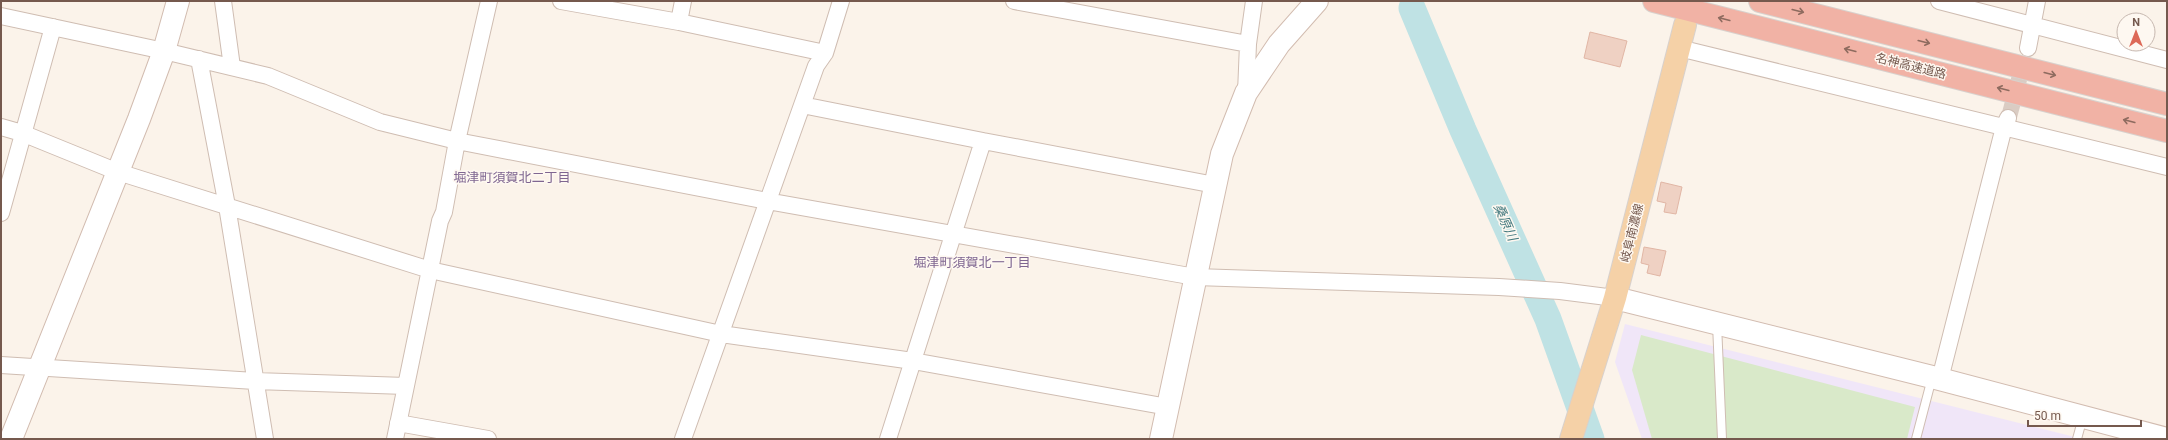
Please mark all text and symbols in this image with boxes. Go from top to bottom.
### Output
one-way arrow [1791,7,1804,15]
north arrow [2116,12,2156,52]
one-way arrow [1718,14,1731,22]
text: N [2132,16,2140,29]
one-way arrow [1918,39,1931,47]
one-way arrow [1844,46,1857,54]
street label: 名神高速道路 [1874,50,1948,82]
one-way arrow [2044,71,2057,79]
one-way arrow [1997,85,2010,92]
one-way arrow [2123,117,2136,124]
district label: 堀津町須賀北二丁目 [453,170,571,185]
water label: 桑原川 [1491,201,1521,245]
street label: 岐阜南濃線 [1618,202,1646,264]
district label: 堀津町須賀北一丁目 [913,255,1031,270]
scale bar [2028,402,2141,428]
text: 50 m [2034,409,2061,423]

